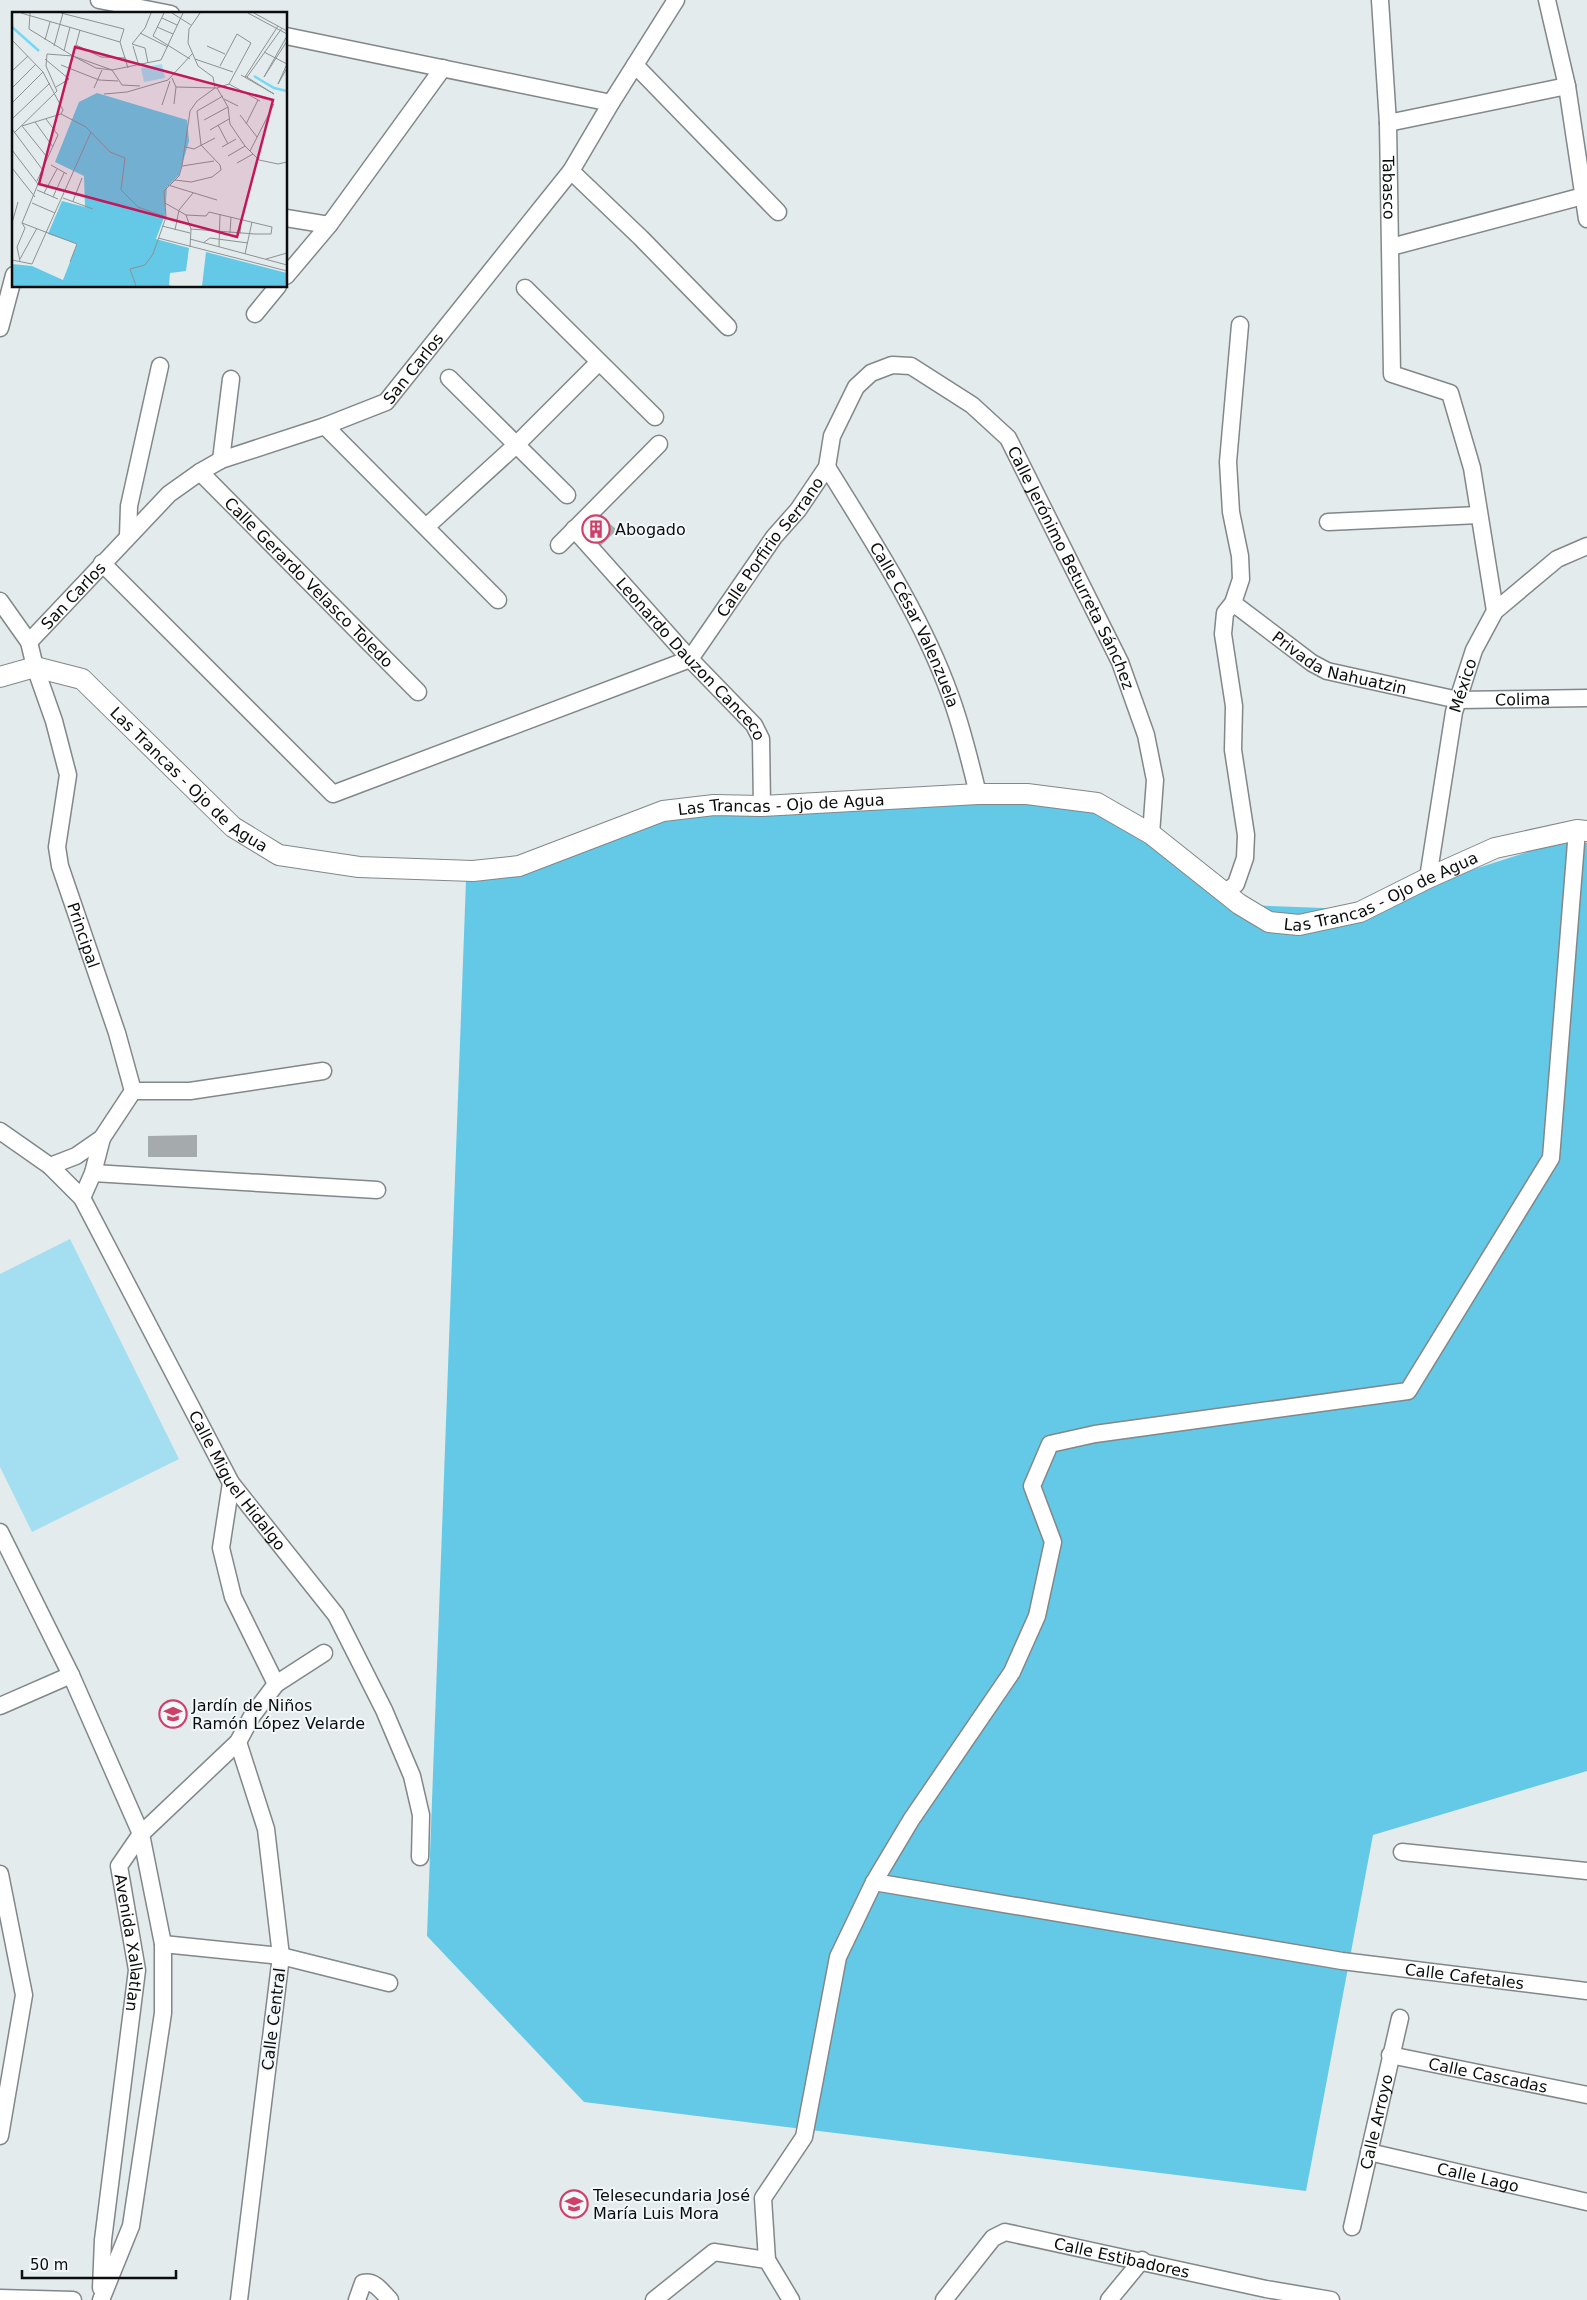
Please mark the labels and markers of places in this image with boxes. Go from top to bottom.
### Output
building icon: Abogado [581,514,611,544]
place label: Abogado [615,520,686,539]
place label: Jardín de Niños Ramón López Velarde [191,1696,365,1733]
school or university icon: Jardín de Niños Ramón López Velarde [158,1699,188,1729]
place label: Telesecundaria José María Luis Mora [592,2186,750,2223]
school or university icon: Telesecundaria José María Luis Mora [559,2189,589,2219]

